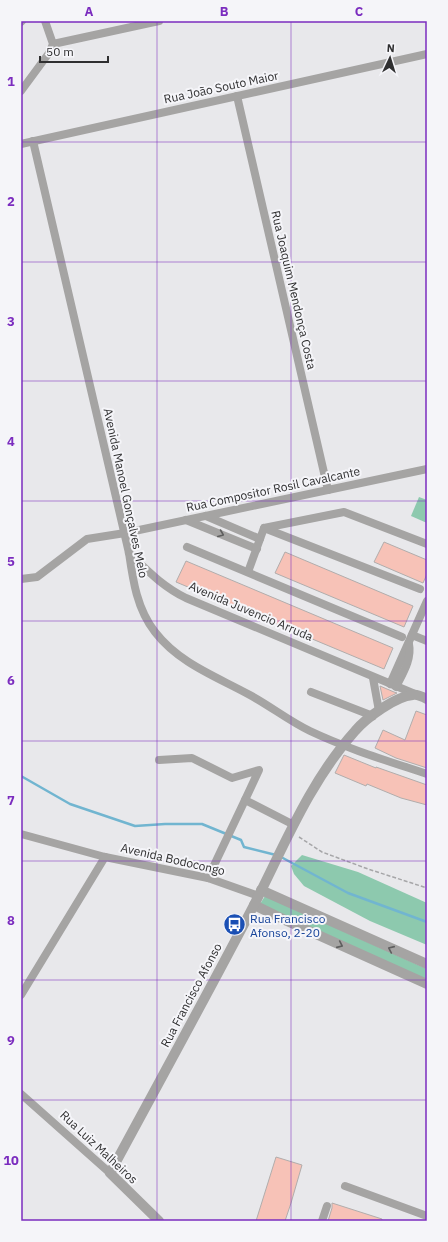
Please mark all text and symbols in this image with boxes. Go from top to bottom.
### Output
text: A [85,3,94,20]
text: B [220,3,229,20]
text: C [355,3,364,20]
scale bar [40,38,108,64]
north arrow [370,38,410,78]
text: N [386,41,395,55]
text: 50 m [46,44,74,59]
street label: Rua João Souto Maior [162,67,280,107]
text: 1 [7,73,15,90]
text: 2 [7,193,15,210]
street label: Rua Joaquim Mendonça Costa [268,209,320,371]
text: 3 [7,313,15,330]
street label: Avenida Manoel Gonçalves Melo [101,407,151,579]
text: 4 [7,433,15,450]
street label: Rua Compositor Rosil Cavalcante [185,463,362,515]
one-way arrow [218,530,225,538]
text: 5 [7,553,15,570]
street label: Avenida Juvencio Arruda [187,578,316,644]
text: 6 [7,672,15,689]
text: 7 [7,792,15,809]
street label: Avenida Bodocongo [119,840,227,878]
place label: Rua Francisco Afonso, 2-20 [250,911,326,940]
text: 8 [7,912,15,929]
bus stop icon: Rua Francisco Afonso, 2-20 [222,912,248,938]
street label: Rua Francisco Afonso [157,940,225,1050]
one-way arrow [336,940,344,948]
one-way arrow [388,945,395,953]
text: 9 [7,1032,15,1049]
street label: Rua Luiz Malheiros [57,1107,141,1187]
text: 10 [3,1152,19,1169]

